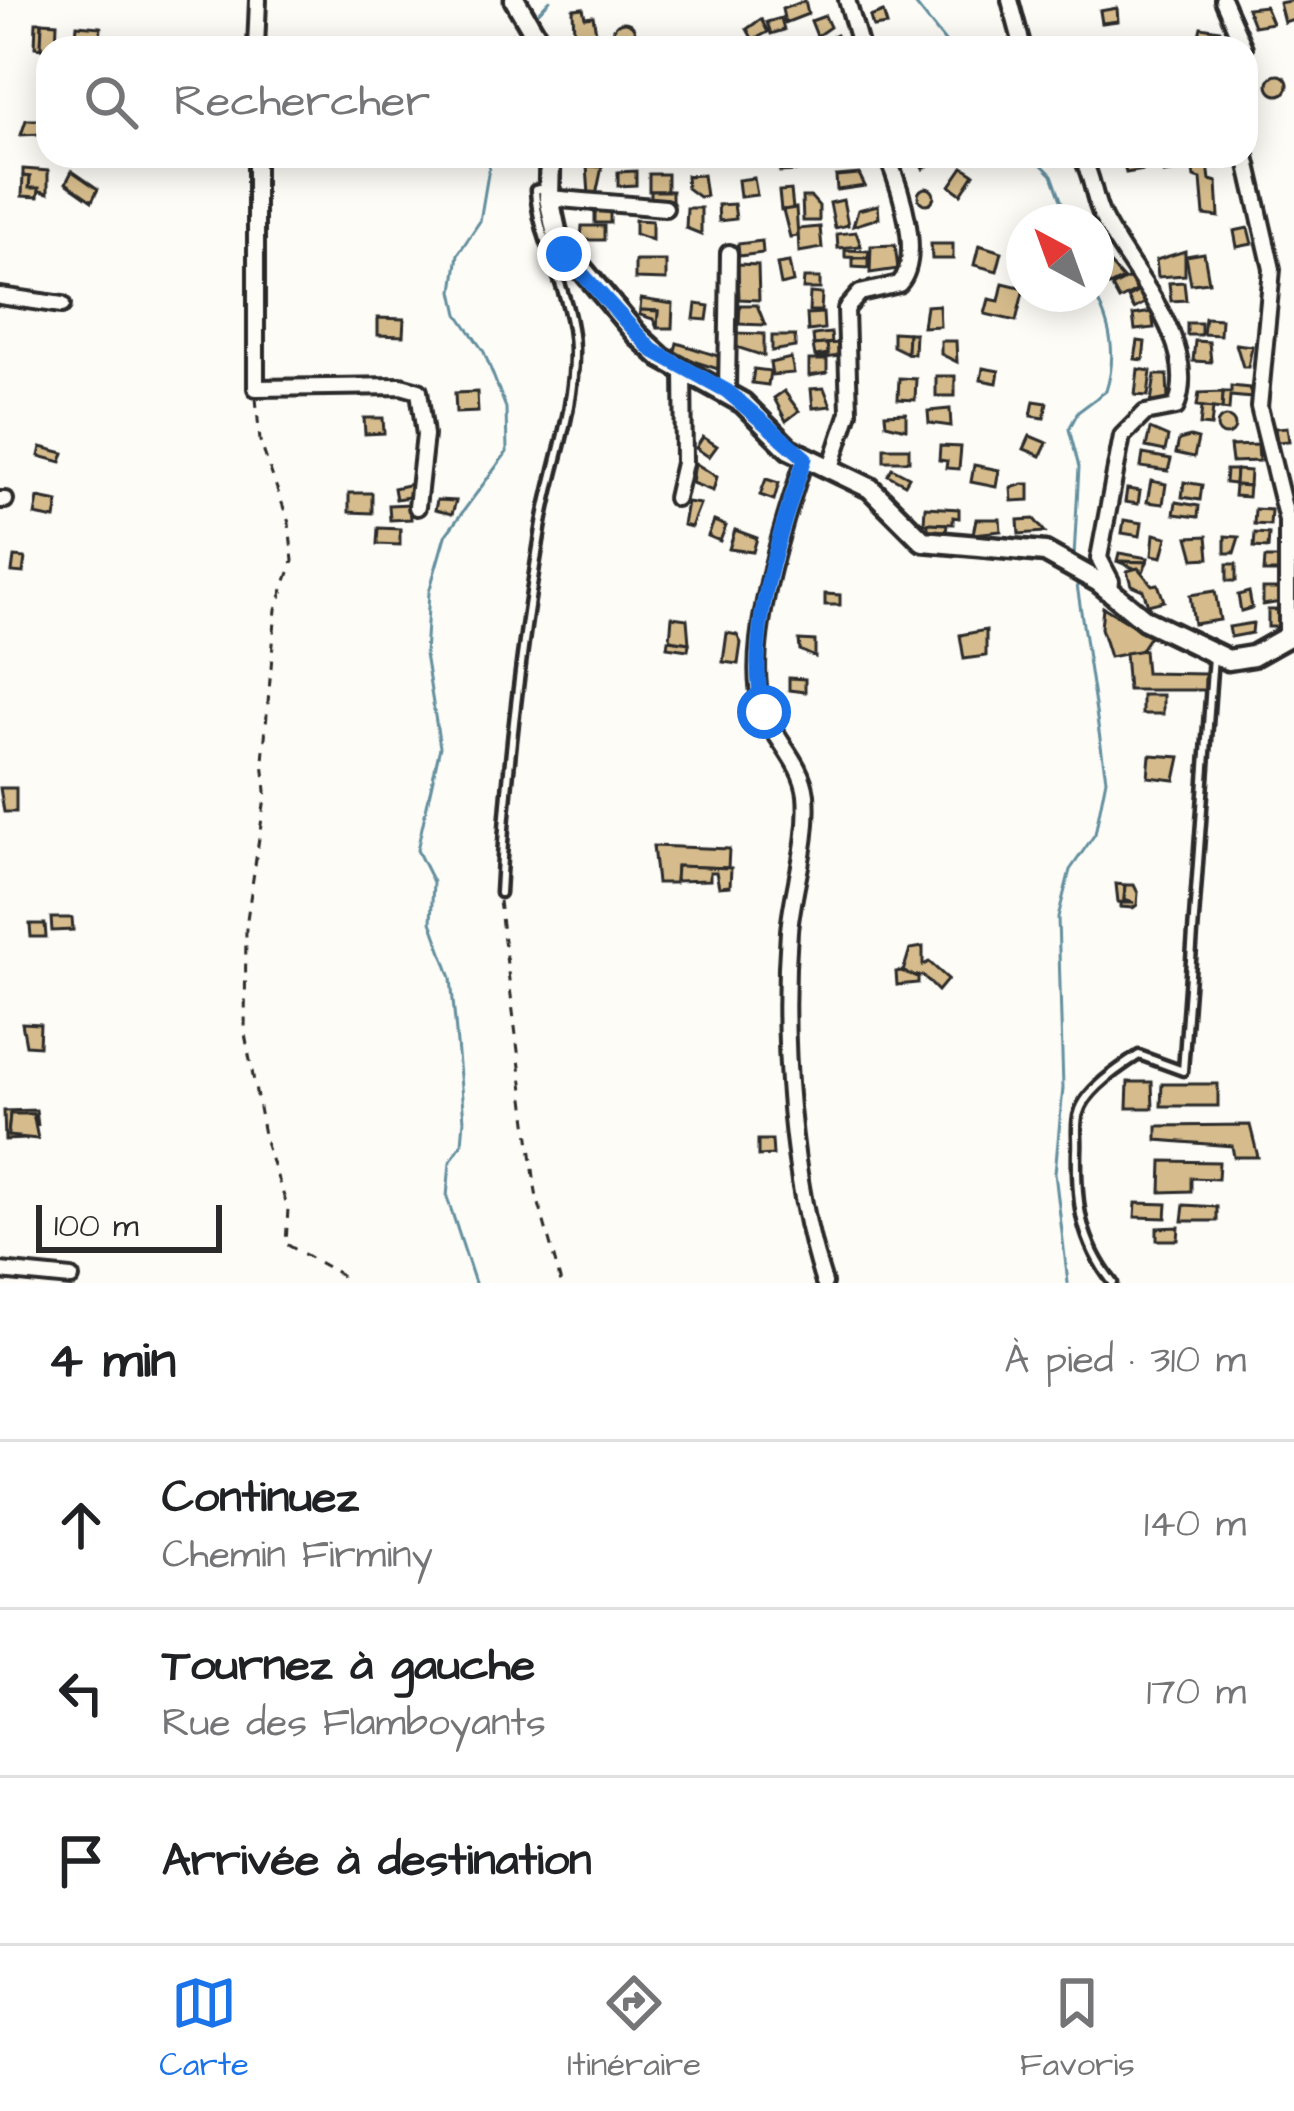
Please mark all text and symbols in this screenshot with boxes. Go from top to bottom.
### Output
search box [36,36,1258,168]
icon: search [78,69,144,135]
text: Rechercher [174,71,430,133]
north arrow [1006,204,1114,312]
route end [537,227,591,281]
route start [737,685,791,739]
scale bar [36,1199,222,1252]
text: 100 m [54,1203,139,1249]
text: 4 min [48,1326,176,1397]
text: À pied · 310 m [1005,1334,1246,1388]
text: Continuez [162,1467,359,1529]
icon: ahead [48,1492,114,1558]
text: 140 m [1144,1498,1246,1552]
text: Chemin Firminy [162,1529,433,1583]
text: Tournez à gauche [162,1635,535,1697]
icon: left [48,1660,114,1726]
text: 170 m [1146,1666,1246,1720]
text: Rue des Flamboyants [162,1697,546,1751]
icon: arrive [48,1828,114,1894]
text: Arrivée à destination [162,1830,591,1892]
tab: Carte [159,1970,249,2088]
tab: Itinéraire [567,1970,701,2088]
tab: Favoris [1020,1970,1135,2088]

